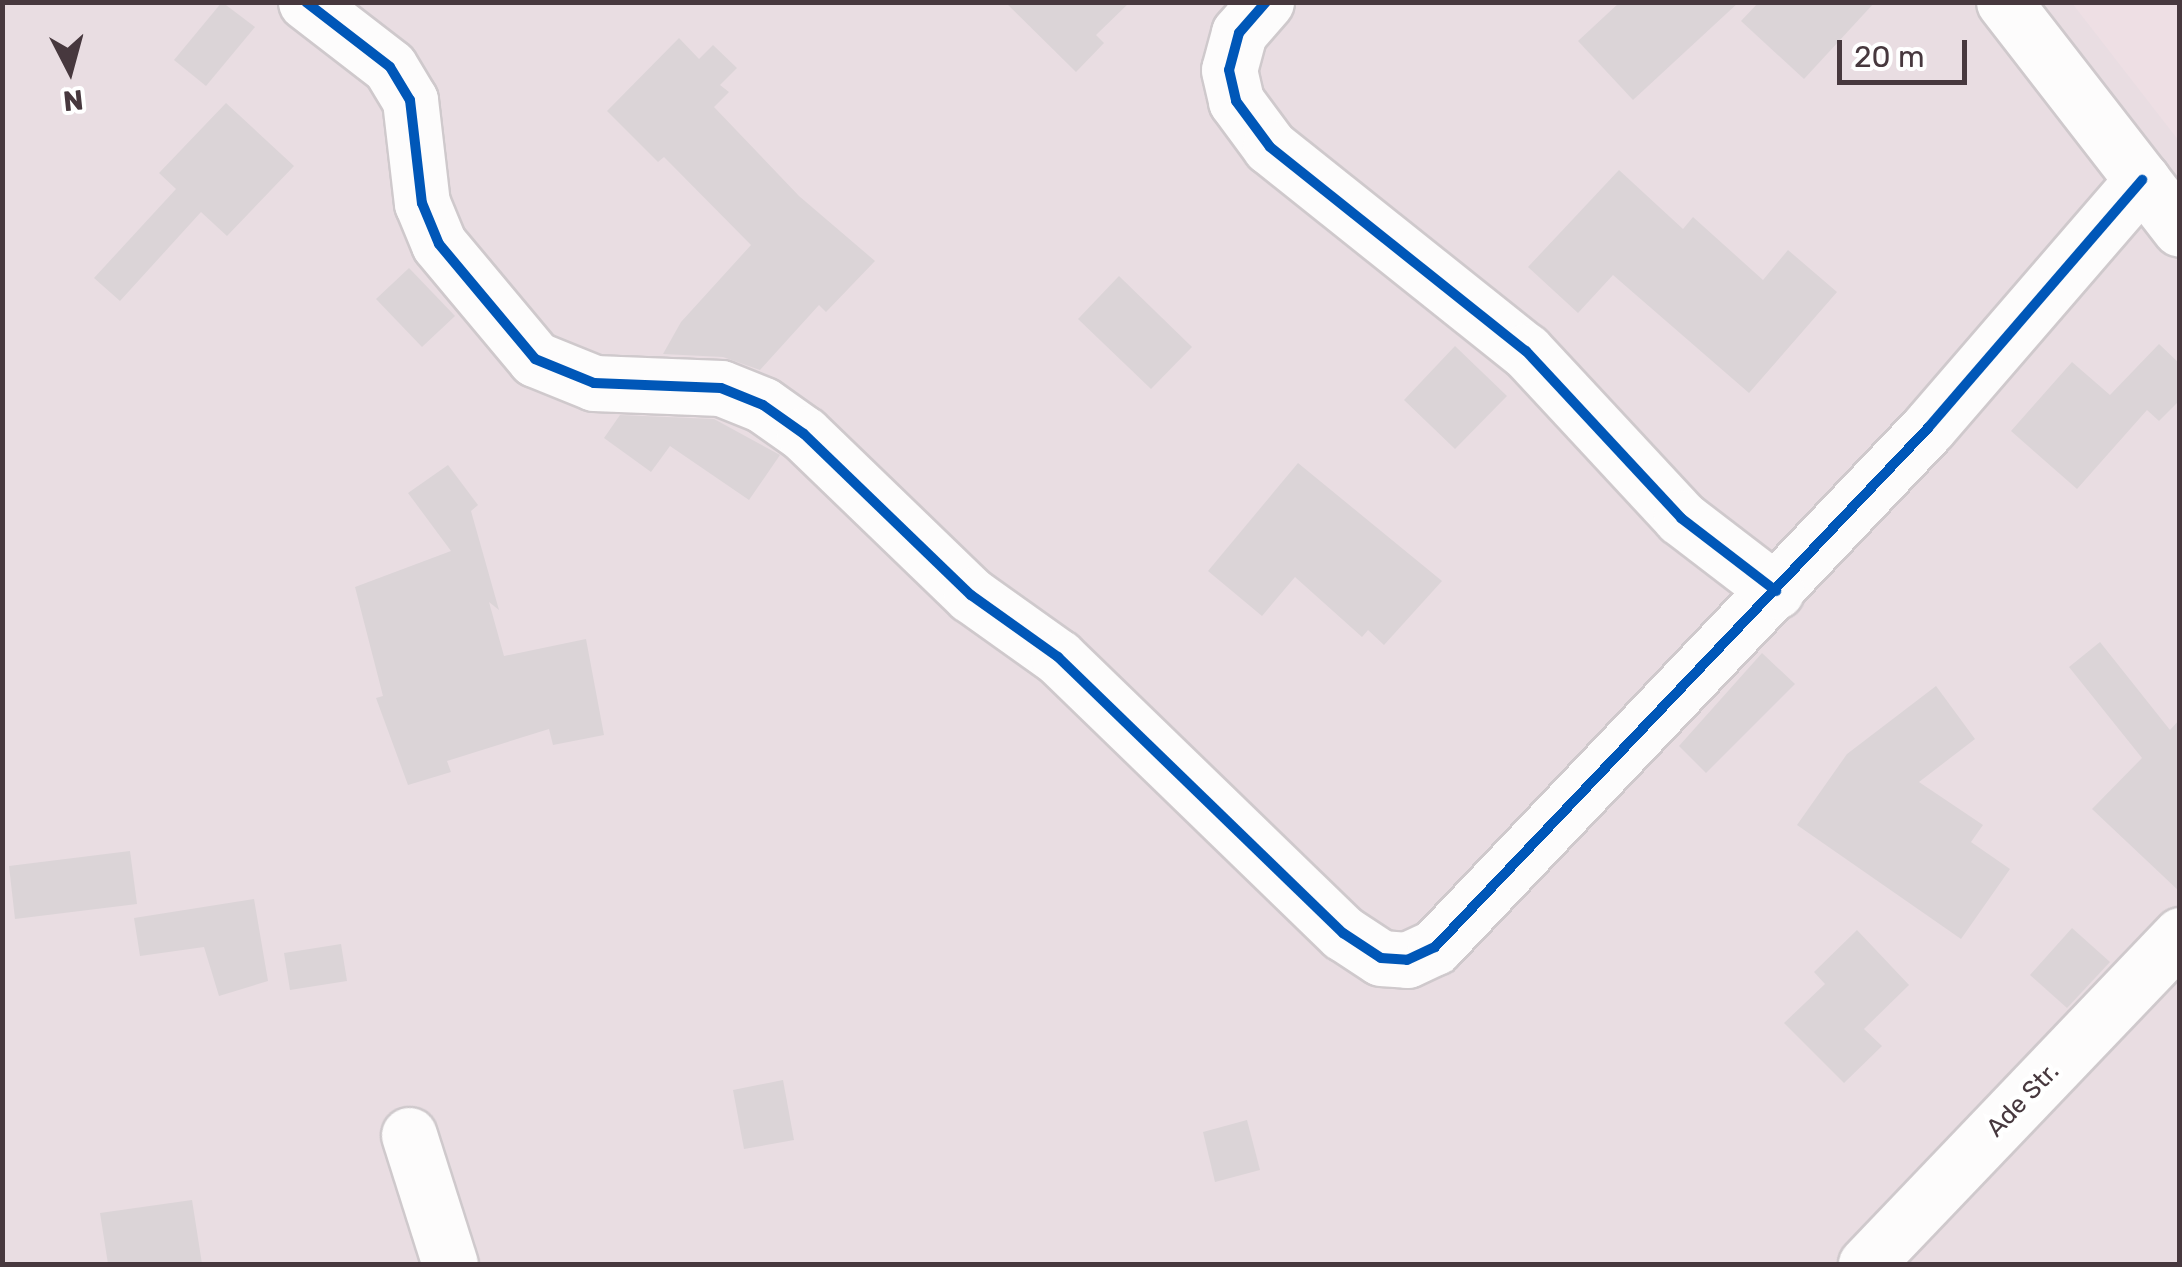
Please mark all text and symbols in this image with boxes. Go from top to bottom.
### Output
north arrow [20,20,120,120]
scale bar [1842,20,1972,82]
text: 20 m [1854,39,1925,75]
text: N [61,83,85,118]
street label: Ade Str. [1980,1057,2066,1143]

